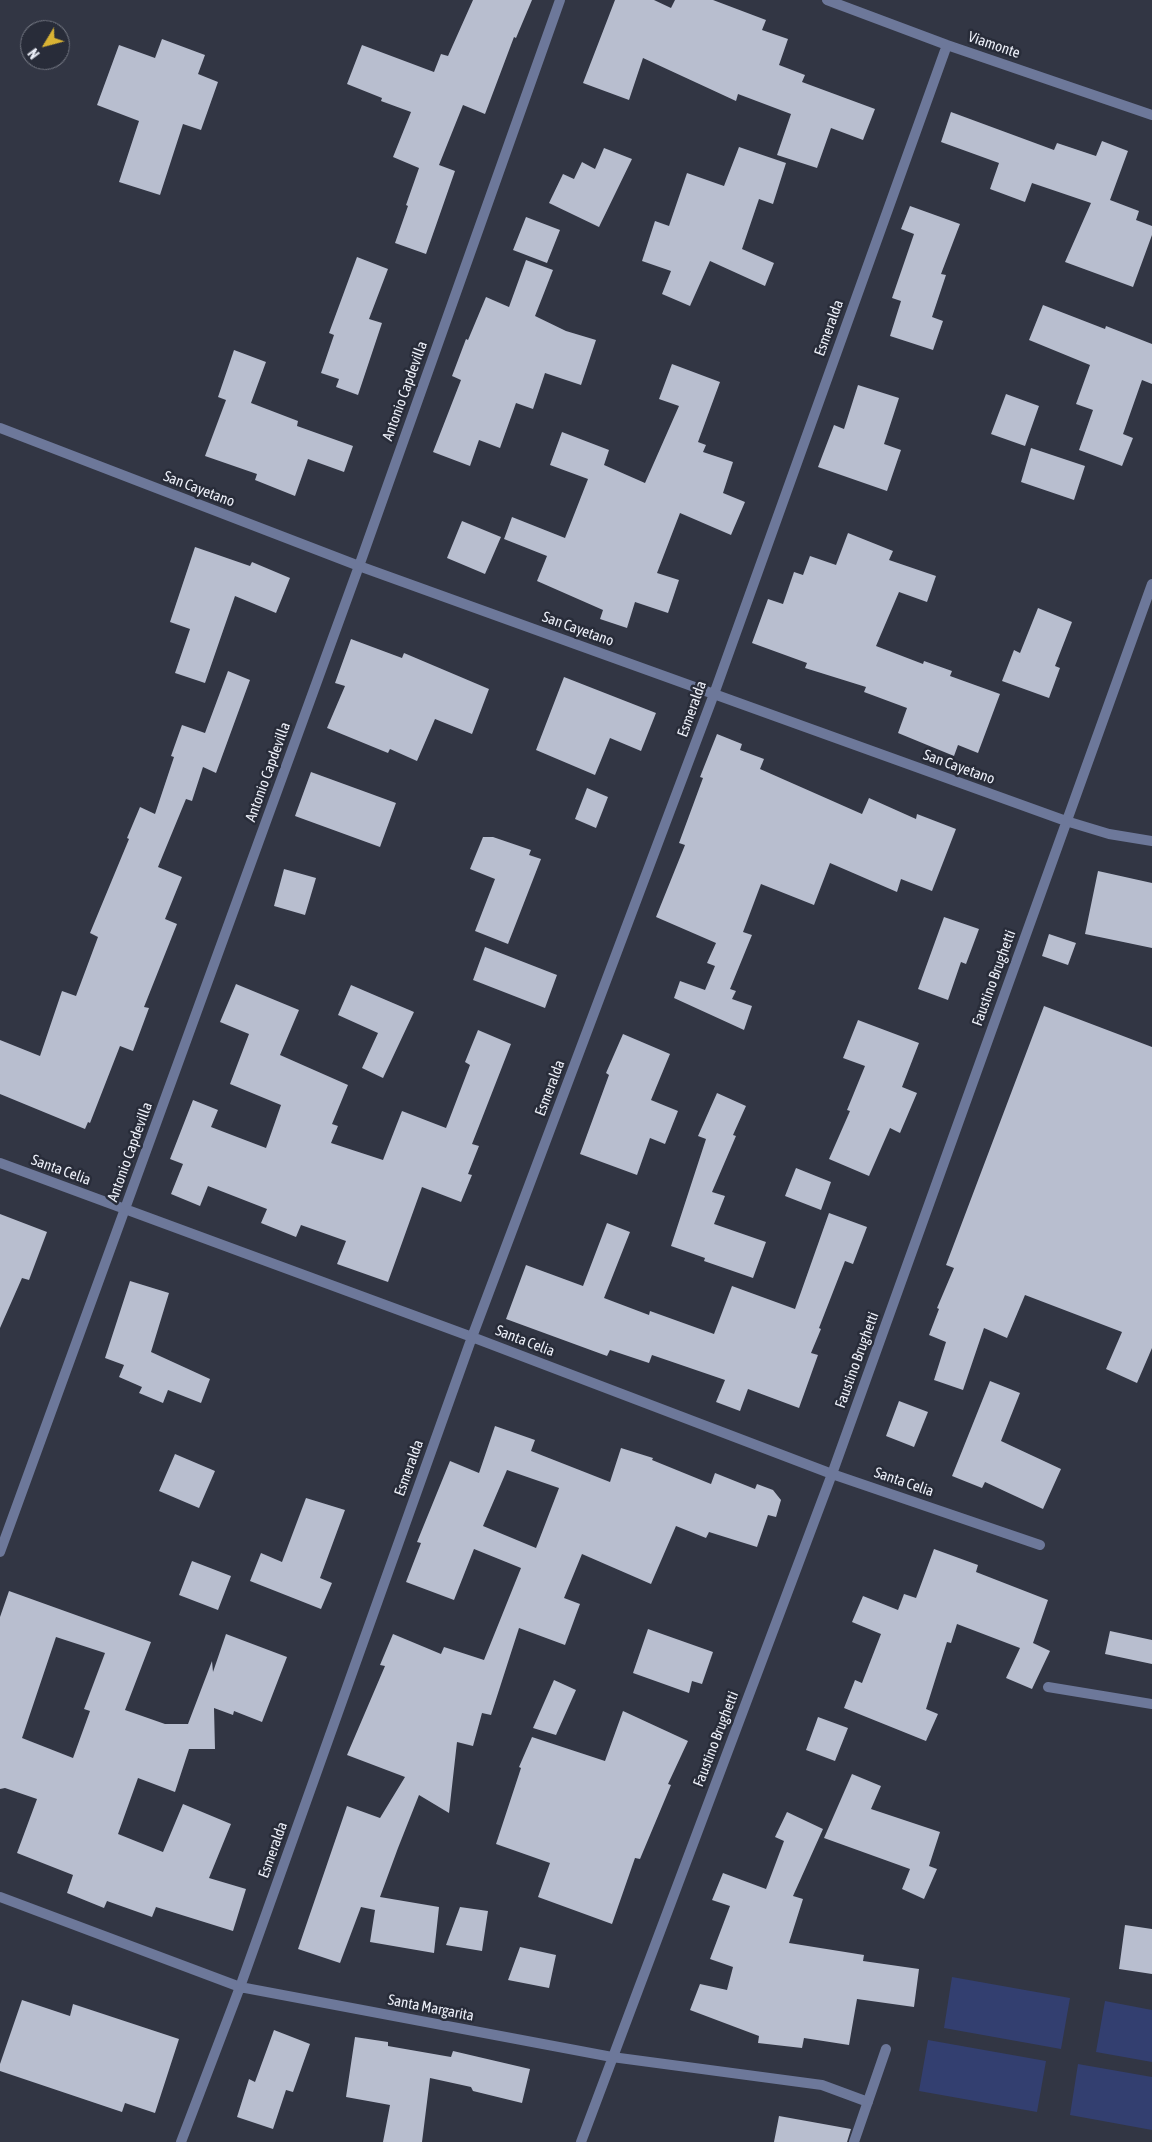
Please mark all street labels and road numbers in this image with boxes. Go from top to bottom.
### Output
street label: Viamonte [966,28,1022,62]
street label: Esmeralda [811,298,847,358]
street label: Antonio Capdevilla [379,339,431,443]
street label: San Cayetano [161,467,237,511]
street label: San Cayetano [540,608,616,650]
street label: Esmeralda [674,679,710,739]
street label: Antonio Capdevilla [242,720,294,824]
street label: San Cayetano [921,746,997,788]
street label: Faustino Brughetti [968,928,1020,1028]
street label: Esmeralda [531,1058,569,1118]
street label: Antonio Capdevilla [104,1100,156,1204]
street label: Santa Celia [29,1151,93,1189]
street label: Faustino Brughetti [831,1310,883,1410]
street label: Santa Celia [493,1322,557,1360]
street label: Esmeralda [391,1438,427,1498]
street label: Santa Celia [872,1463,936,1501]
street label: Faustino Brughetti [690,1689,742,1789]
street label: Esmeralda [255,1820,291,1880]
street label: Santa Margarita [386,1991,476,2025]

